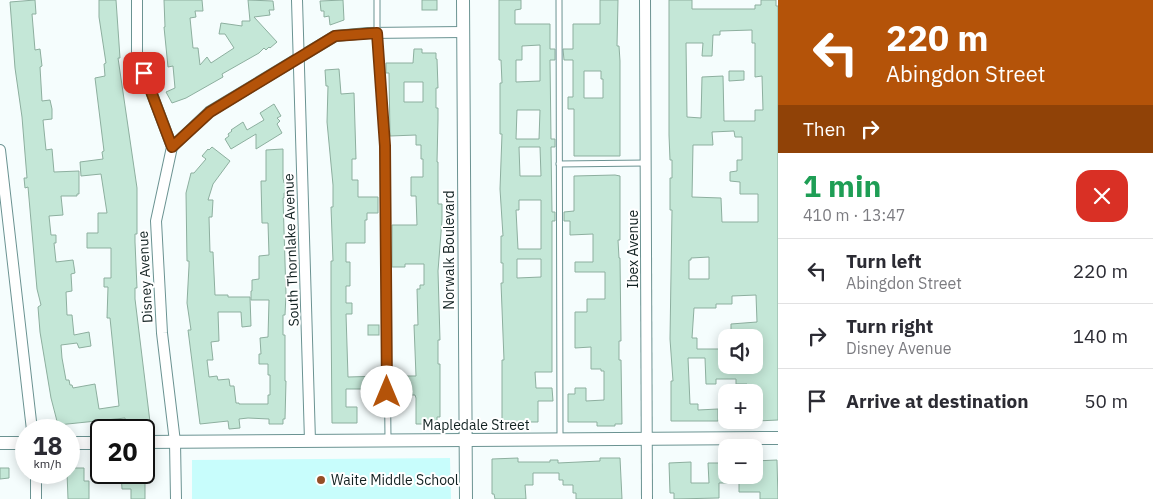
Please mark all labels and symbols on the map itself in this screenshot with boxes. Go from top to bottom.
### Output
pin [123,52,165,94]
street label: South Thornlake Avenue [279,173,303,327]
street label: Norwalk Boulevard [440,190,458,310]
street label: Ibex Avenue [624,209,642,288]
street label: Disney Avenue [134,230,156,324]
position arrow [360,365,412,417]
street label: Mapledale Street [422,416,530,434]
speed limit sign: 20 [90,419,155,484]
place label: Waite Middle School [331,471,459,489]
marker: Waite Middle School [315,474,327,486]

